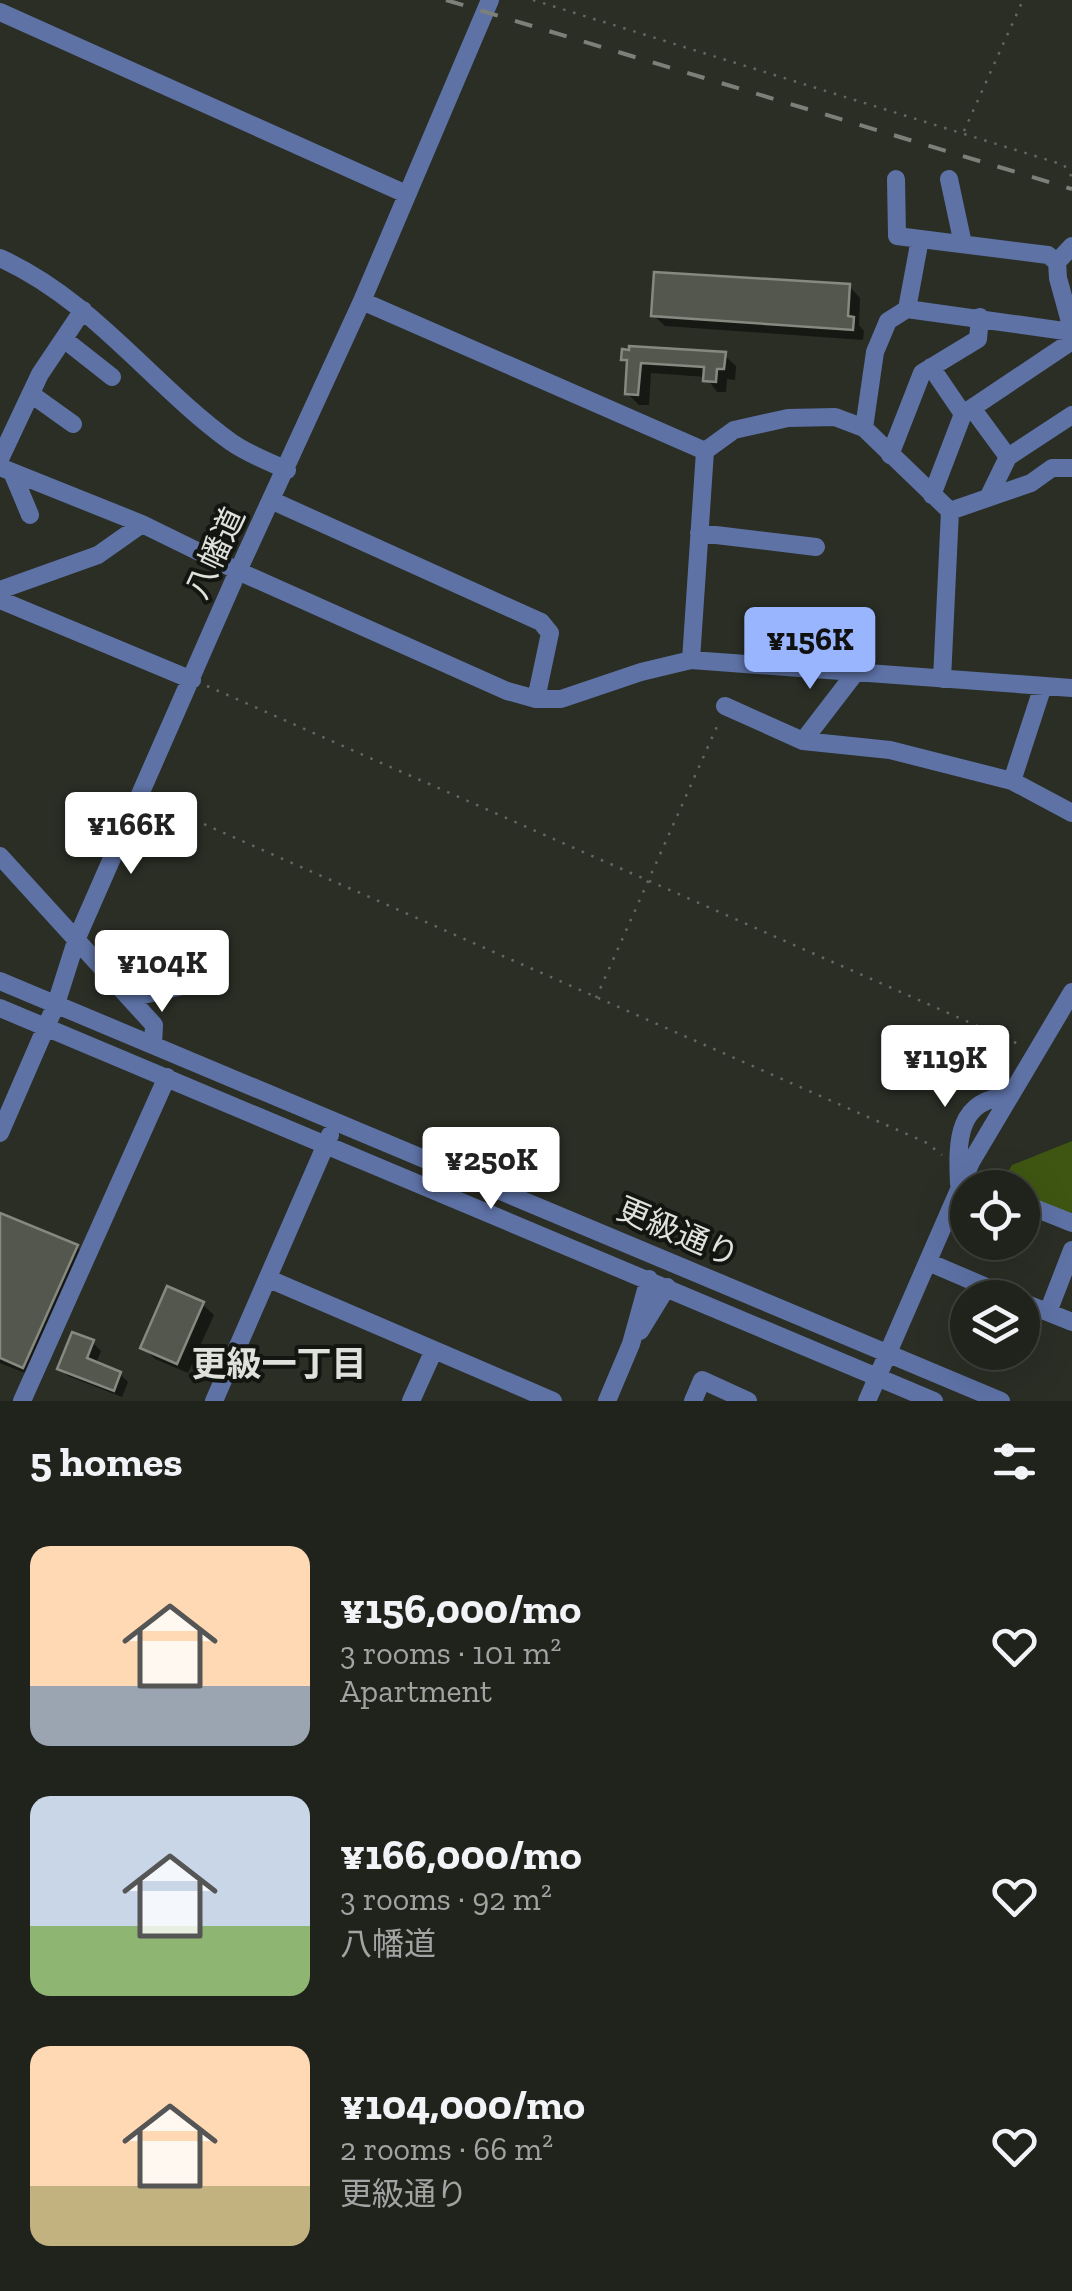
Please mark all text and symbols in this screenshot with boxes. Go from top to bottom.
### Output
street label: 八幡道 [177,501,253,605]
pin: ¥156K [740,607,880,692]
text: ¥156K [766,620,854,658]
pin: ¥166K [61,792,201,877]
text: ¥166K [87,805,175,843]
pin: ¥104K [92,930,232,1015]
text: ¥104K [117,943,207,981]
pin: ¥119K [875,1025,1015,1110]
text: ¥119K [903,1038,987,1076]
pin: ¥250K [421,1127,561,1212]
text: ¥250K [445,1140,537,1178]
map controls [950,1170,1040,1370]
button: locate [950,1170,1040,1260]
street label: 更級通り [612,1190,744,1274]
button: layers [950,1280,1040,1370]
district label: 更級一丁目 [191,1343,367,1385]
icon: filters [987,1434,1042,1489]
text: 5 homes [30,1436,183,1487]
text: ¥156,000/mo [340,1583,581,1634]
icon: home [110,1586,230,1706]
icon: heart [987,1619,1042,1674]
text: 3 rooms · 101 m² [340,1634,561,1672]
text: Apartment [340,1672,492,1710]
text: ¥166,000/mo [340,1829,582,1880]
icon: home [110,1836,230,1956]
icon: heart [987,1869,1042,1924]
text: 3 rooms · 92 m² [340,1880,552,1918]
text: 八幡道 [340,1925,436,1963]
text: ¥104,000/mo [340,2079,585,2130]
icon: home [110,2086,230,2206]
icon: heart [987,2119,1042,2174]
text: 2 rooms · 66 m² [340,2130,553,2168]
text: 更級通り [340,2175,468,2213]

